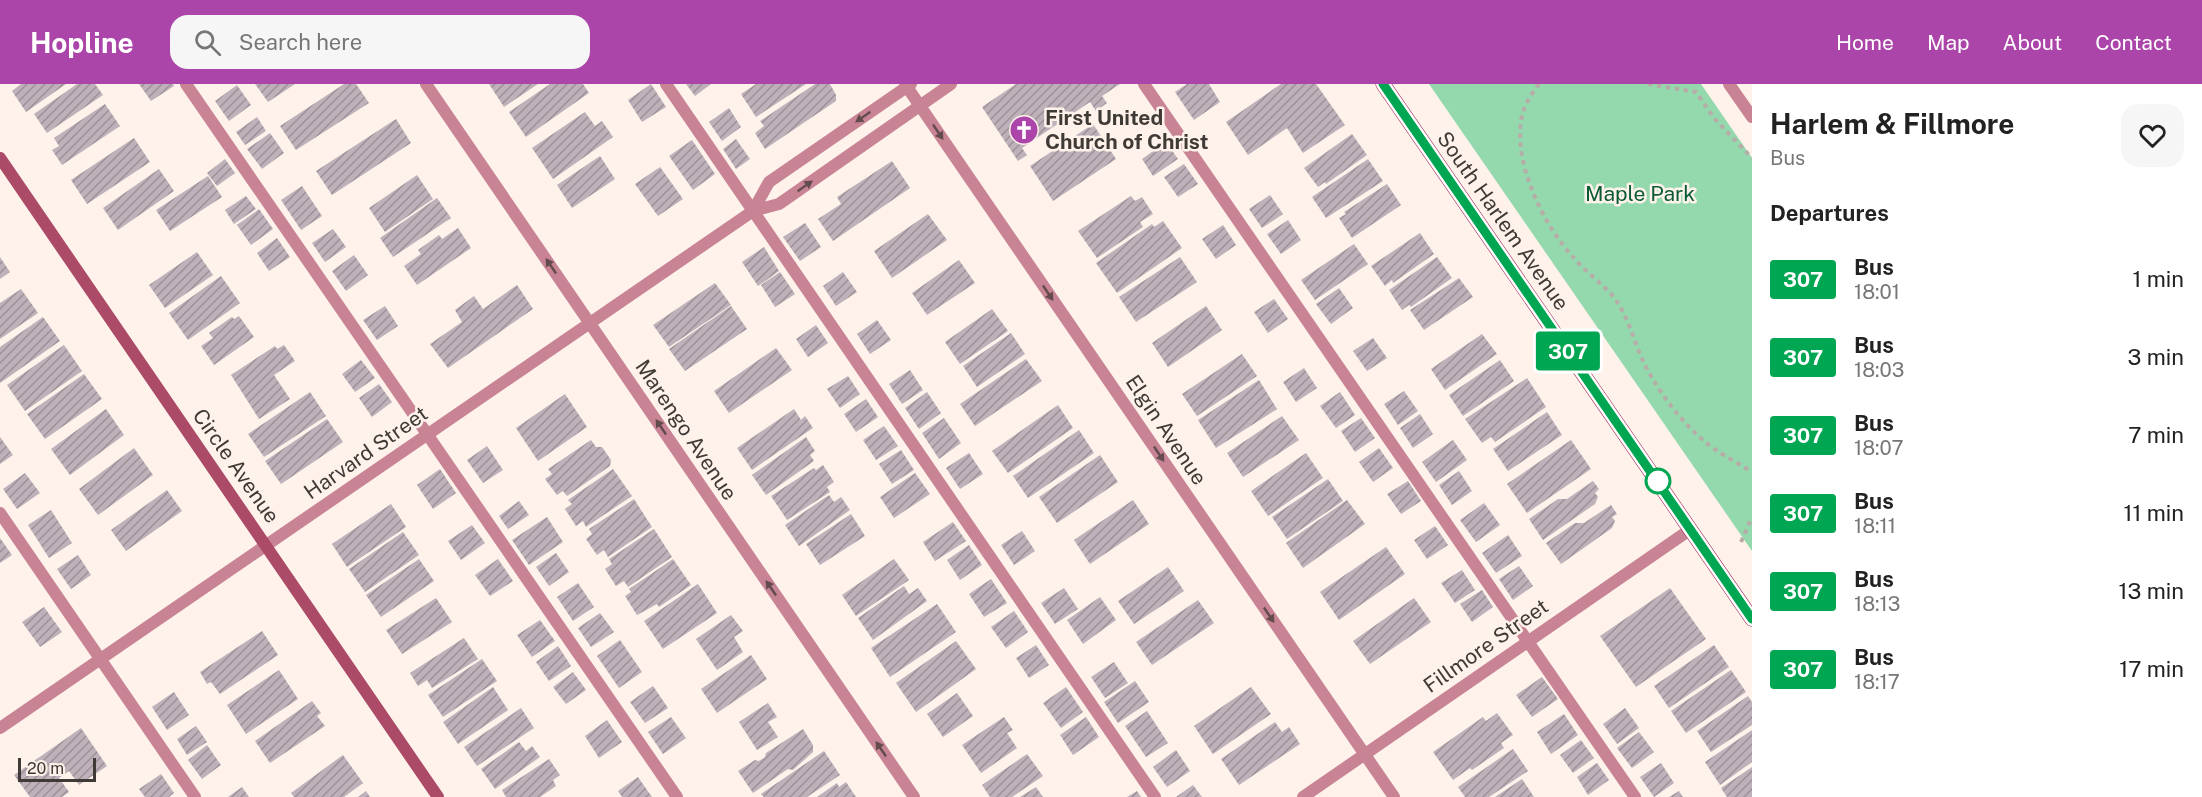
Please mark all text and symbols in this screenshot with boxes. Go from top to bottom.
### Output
search box [170,15,590,69]
text: Hopline [30,26,134,59]
icon: search [191,26,224,59]
text: Search here [239,29,362,55]
text: Home [1836,30,1894,55]
text: Map [1927,30,1970,55]
text: About [2003,30,2062,55]
text: Contact [2095,30,2172,55]
button: heart [2121,104,2184,167]
place label: First United Church of Christ [1045,105,1209,154]
text: Harlem & Fillmore [1770,107,2015,140]
one-way arrow [855,111,871,122]
church icon: First United Church of Christ [1008,114,1040,146]
one-way arrow [932,124,944,140]
street label: South Harlem Avenue [1432,127,1575,315]
text: Bus [1770,146,1805,170]
one-way arrow [797,180,813,192]
park label: Maple Park [1585,181,1695,206]
text: Departures [1770,200,1889,226]
text: Bus [1854,254,1894,280]
one-way arrow [545,258,556,275]
text: 1 min [2132,266,2184,292]
text: 307 [1783,267,1823,292]
text: 18:01 [1854,280,1900,304]
one-way arrow [1042,285,1053,301]
line badge: 307 [1534,332,1602,370]
text: Bus [1854,332,1894,358]
text: 307 [1548,339,1588,364]
text: 3 min [2127,344,2184,370]
text: 307 [1783,345,1823,370]
street label: Marengo Avenue [630,355,743,505]
text: 18:03 [1854,358,1904,382]
street label: Elgin Avenue [1121,370,1212,489]
street label: Harvard Street [299,401,432,504]
street label: Circle Avenue [188,404,285,528]
text: Bus [1854,410,1894,436]
one-way arrow [656,419,667,435]
text: 7 min [2128,422,2184,448]
text: 307 [1783,423,1823,448]
text: 18:07 [1854,436,1903,460]
one-way arrow [1153,445,1165,461]
unlabelled marker [1645,468,1671,494]
text: Bus [1854,488,1894,514]
text: 11 min [2123,500,2184,526]
text: 307 [1783,501,1823,526]
text: 18:11 [1854,514,1896,538]
text: Bus [1854,566,1894,592]
text: 13 min [2119,578,2184,604]
text: 307 [1783,579,1823,604]
one-way arrow [766,580,777,596]
text: 18:13 [1854,592,1900,616]
street label: Fillmore Street [1419,593,1553,698]
one-way arrow [1263,606,1275,622]
text: Bus [1854,644,1894,670]
text: 17 min [2119,656,2184,682]
text: 307 [1783,657,1823,682]
text: 18:17 [1854,670,1900,694]
one-way arrow [875,741,887,757]
scale bar [18,755,96,782]
text: 20 m [27,759,64,778]

